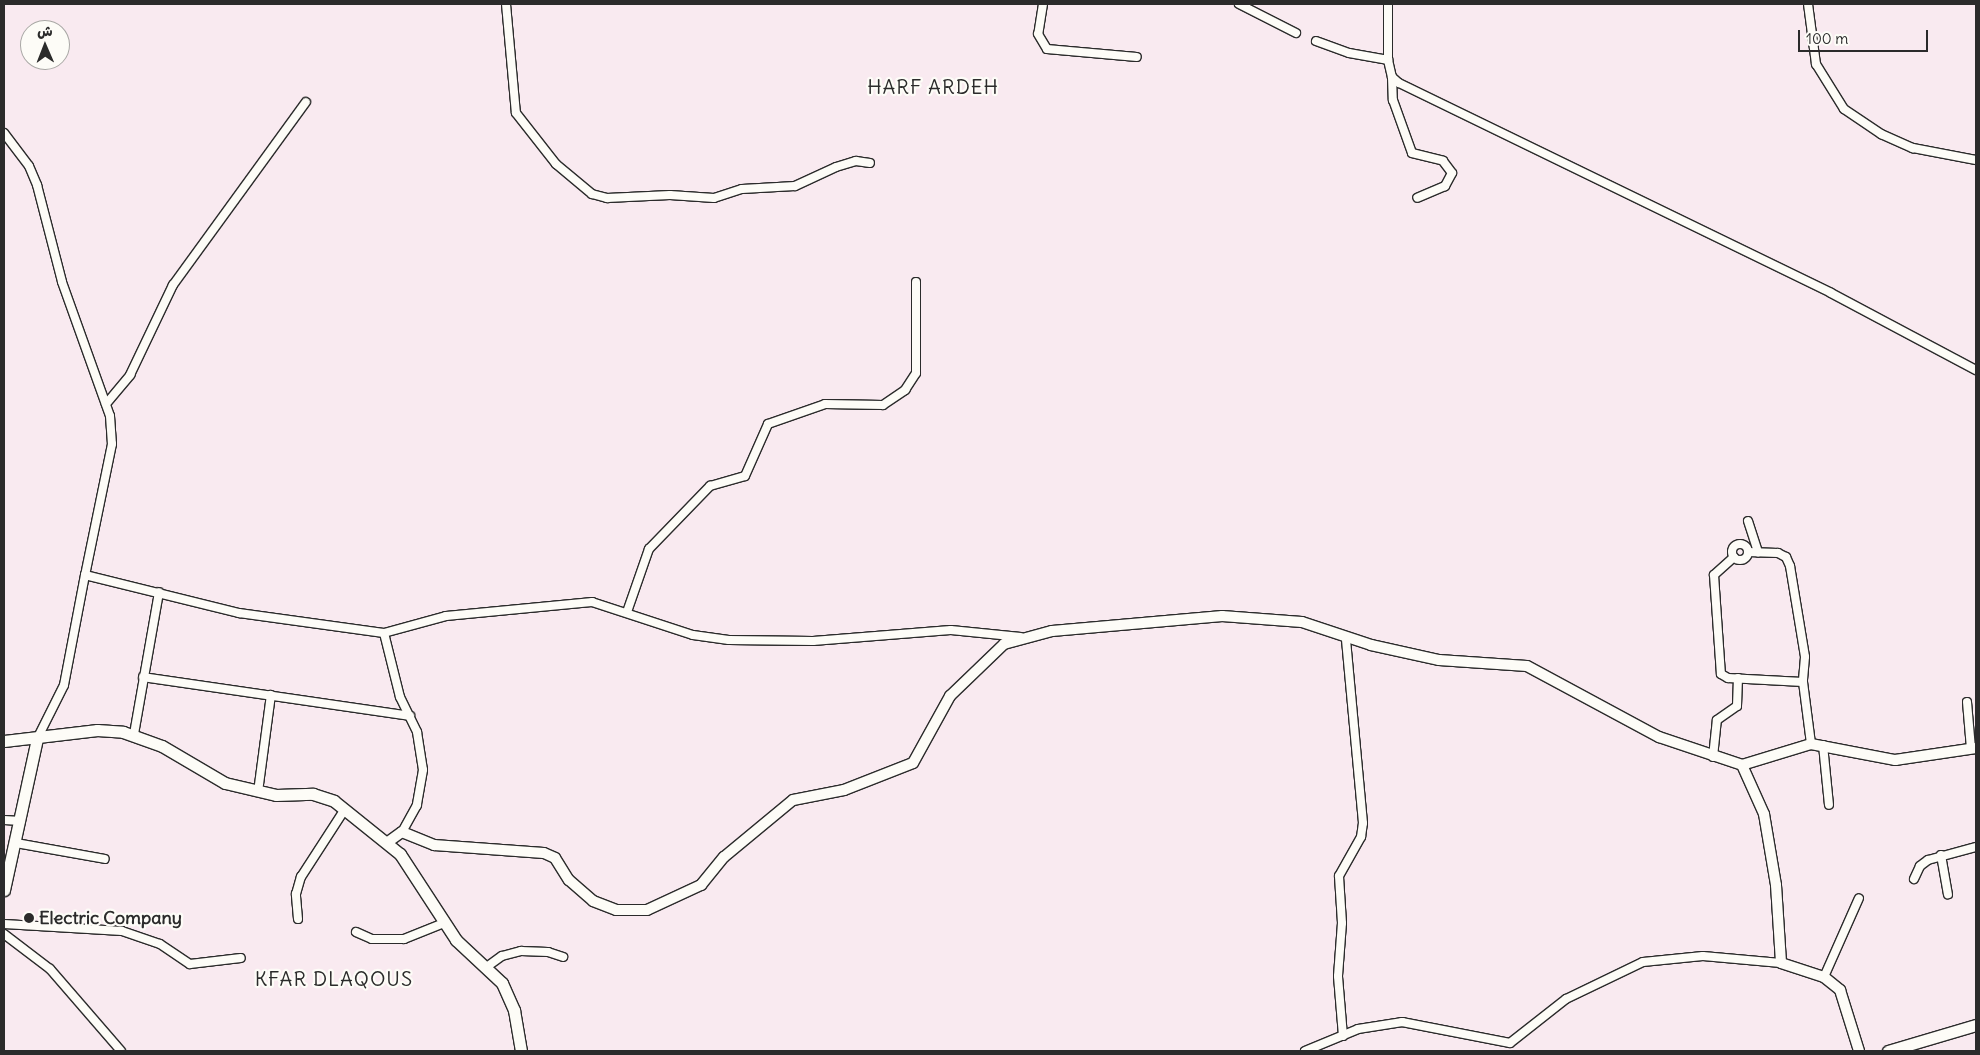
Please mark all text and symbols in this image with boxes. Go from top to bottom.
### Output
north arrow [20,20,70,70]
scale bar [1800,20,1930,52]
text: ش [37,22,53,40]
text: 100 m [1806,29,1848,48]
district label: HARF ARDEH [866,74,1000,98]
place label: Electric Company [39,907,182,929]
marker: Electric Company [23,912,35,924]
district label: KFAR DLAQOUS [253,966,415,990]

